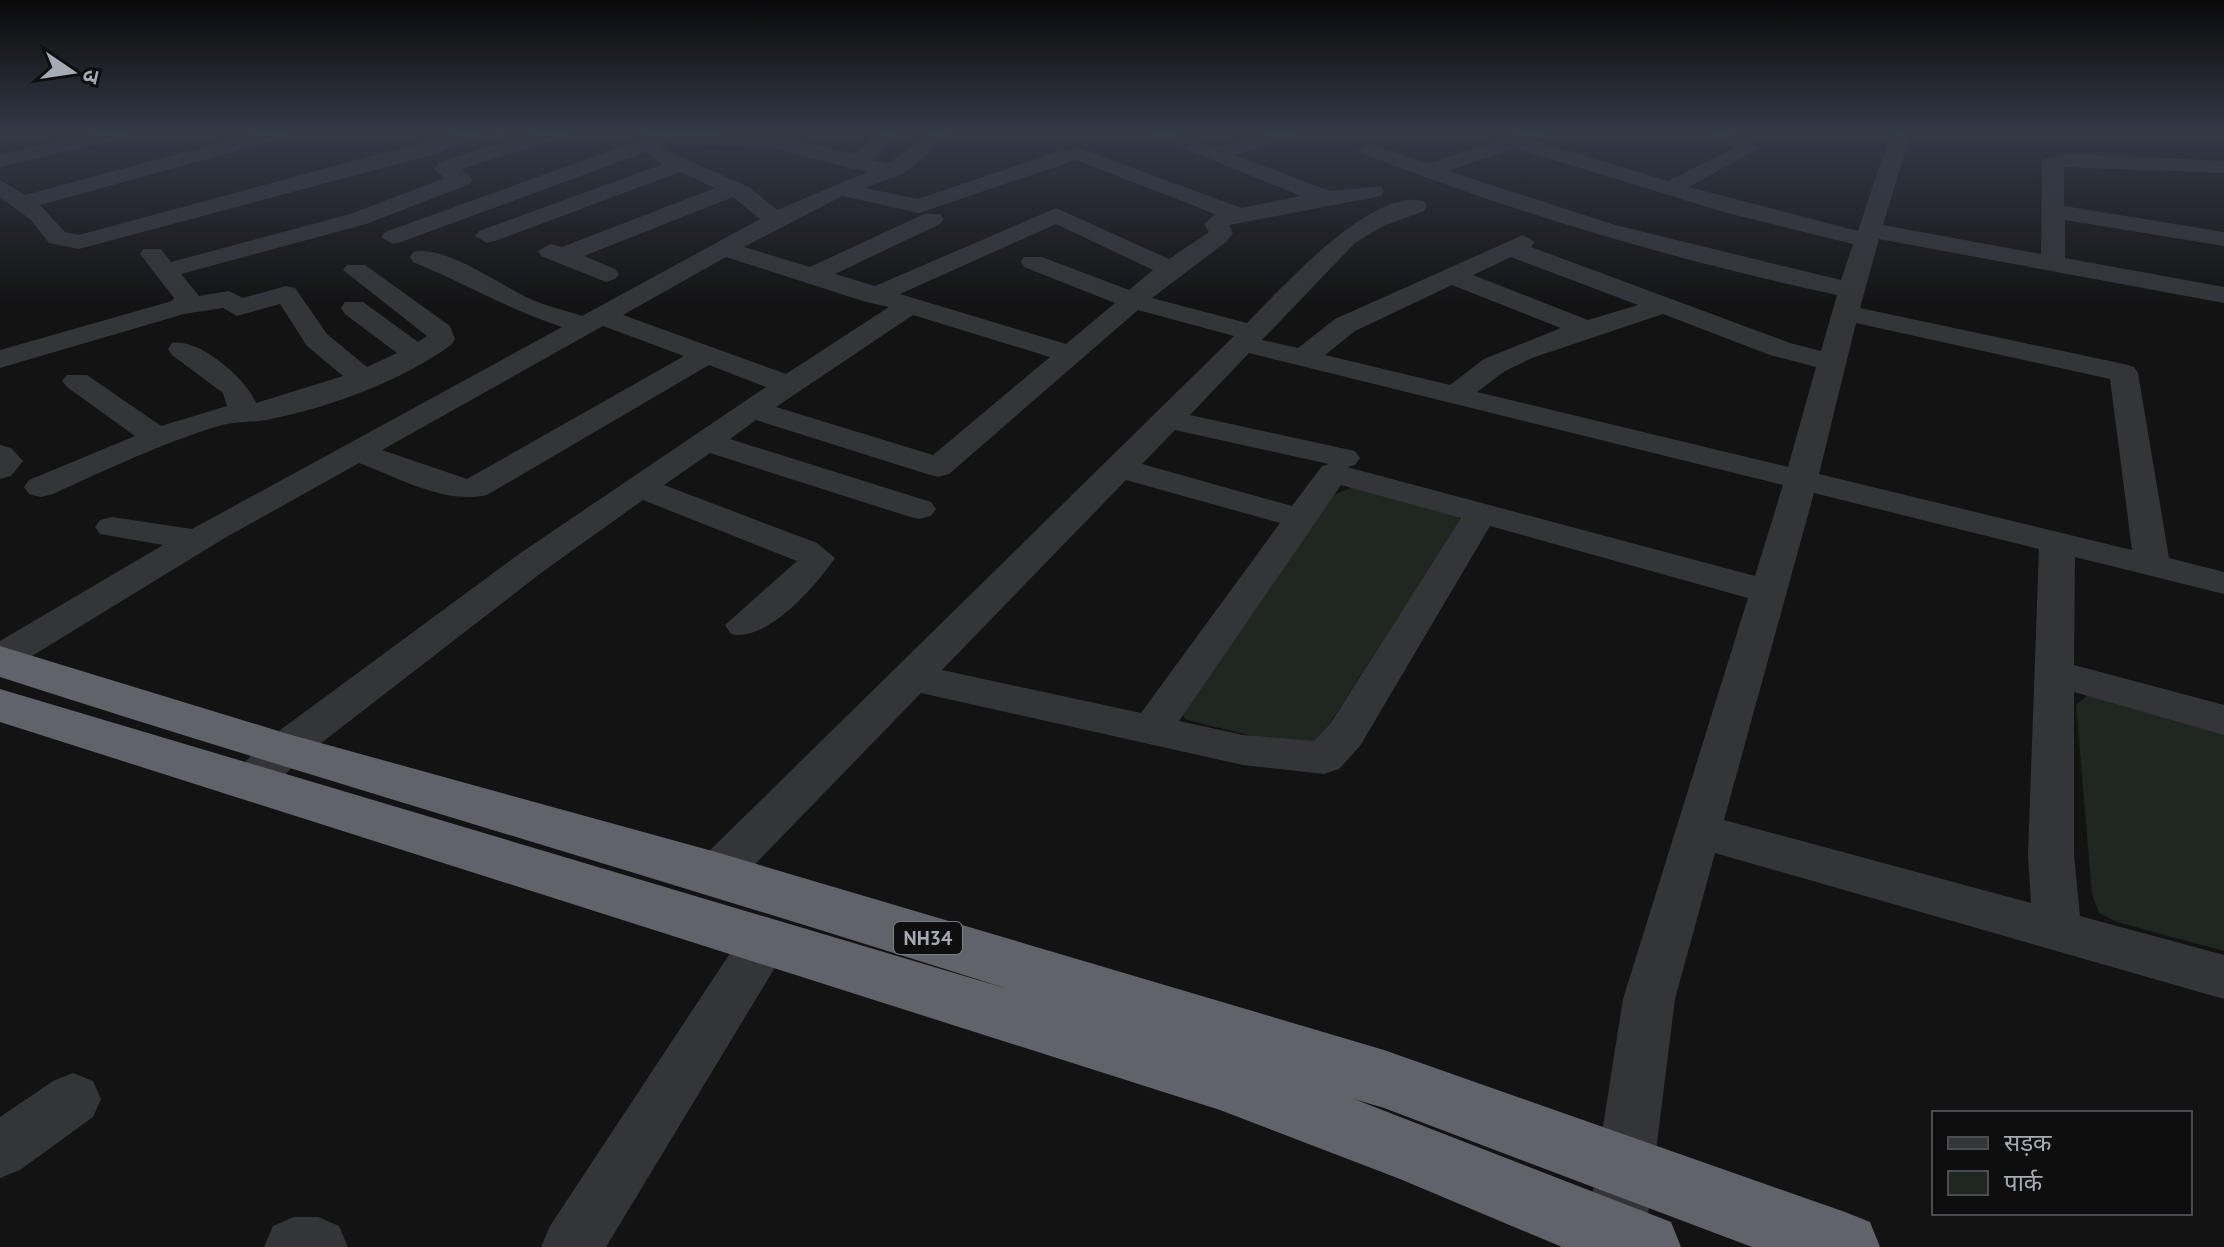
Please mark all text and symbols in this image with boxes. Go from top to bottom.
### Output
north arrow [32,32,112,112]
text: उ [76,67,107,87]
road number: NH34 [894,922,962,954]
legend [1932,1111,2192,1215]
text: सड़क [2004,1127,2052,1158]
text: पार्क [2004,1167,2043,1198]

